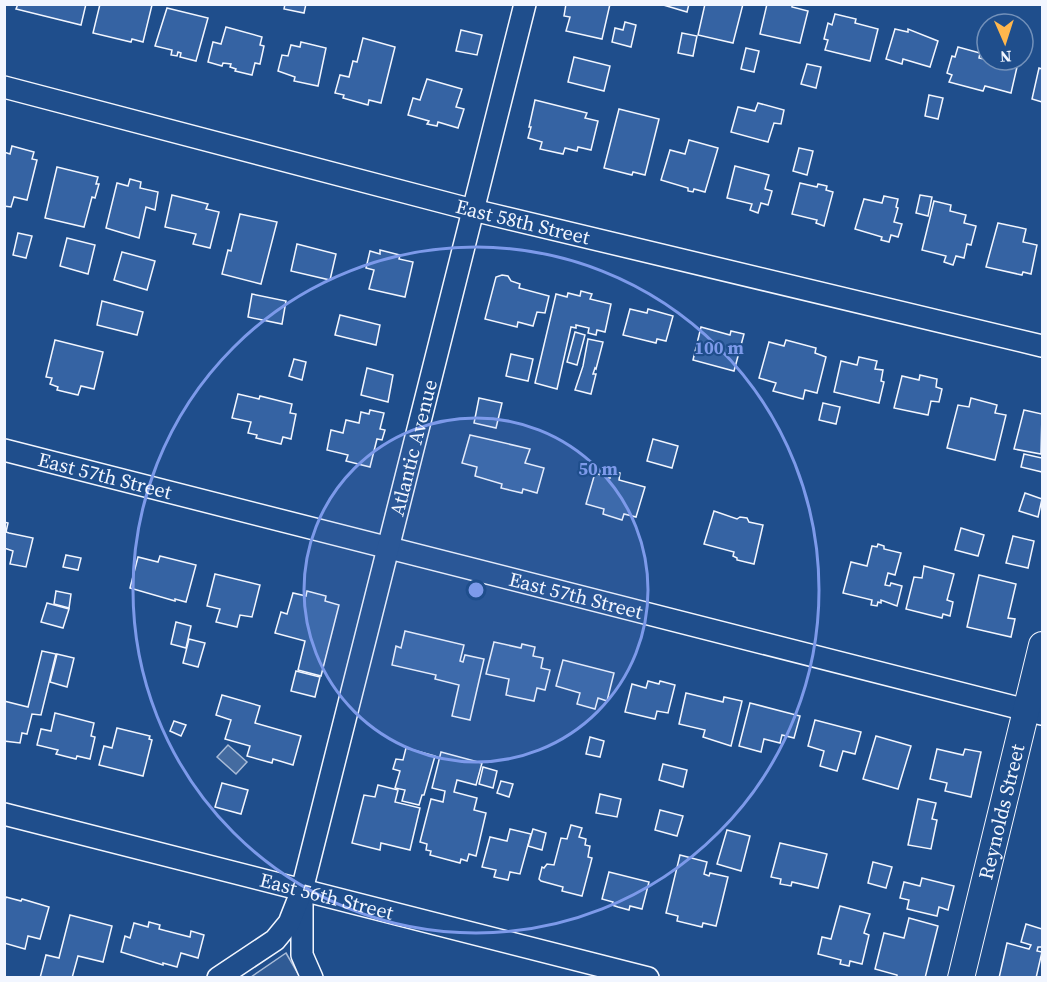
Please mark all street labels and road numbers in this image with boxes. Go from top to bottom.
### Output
street label: East 58th Street [453,192,593,252]
street label: Atlantic Avenue [383,377,444,519]
street label: East 57th Street [35,445,175,506]
street label: East 57th Street [506,565,646,626]
street label: Reynolds Street [971,741,1031,882]
street label: East 56th Street [257,866,397,927]

